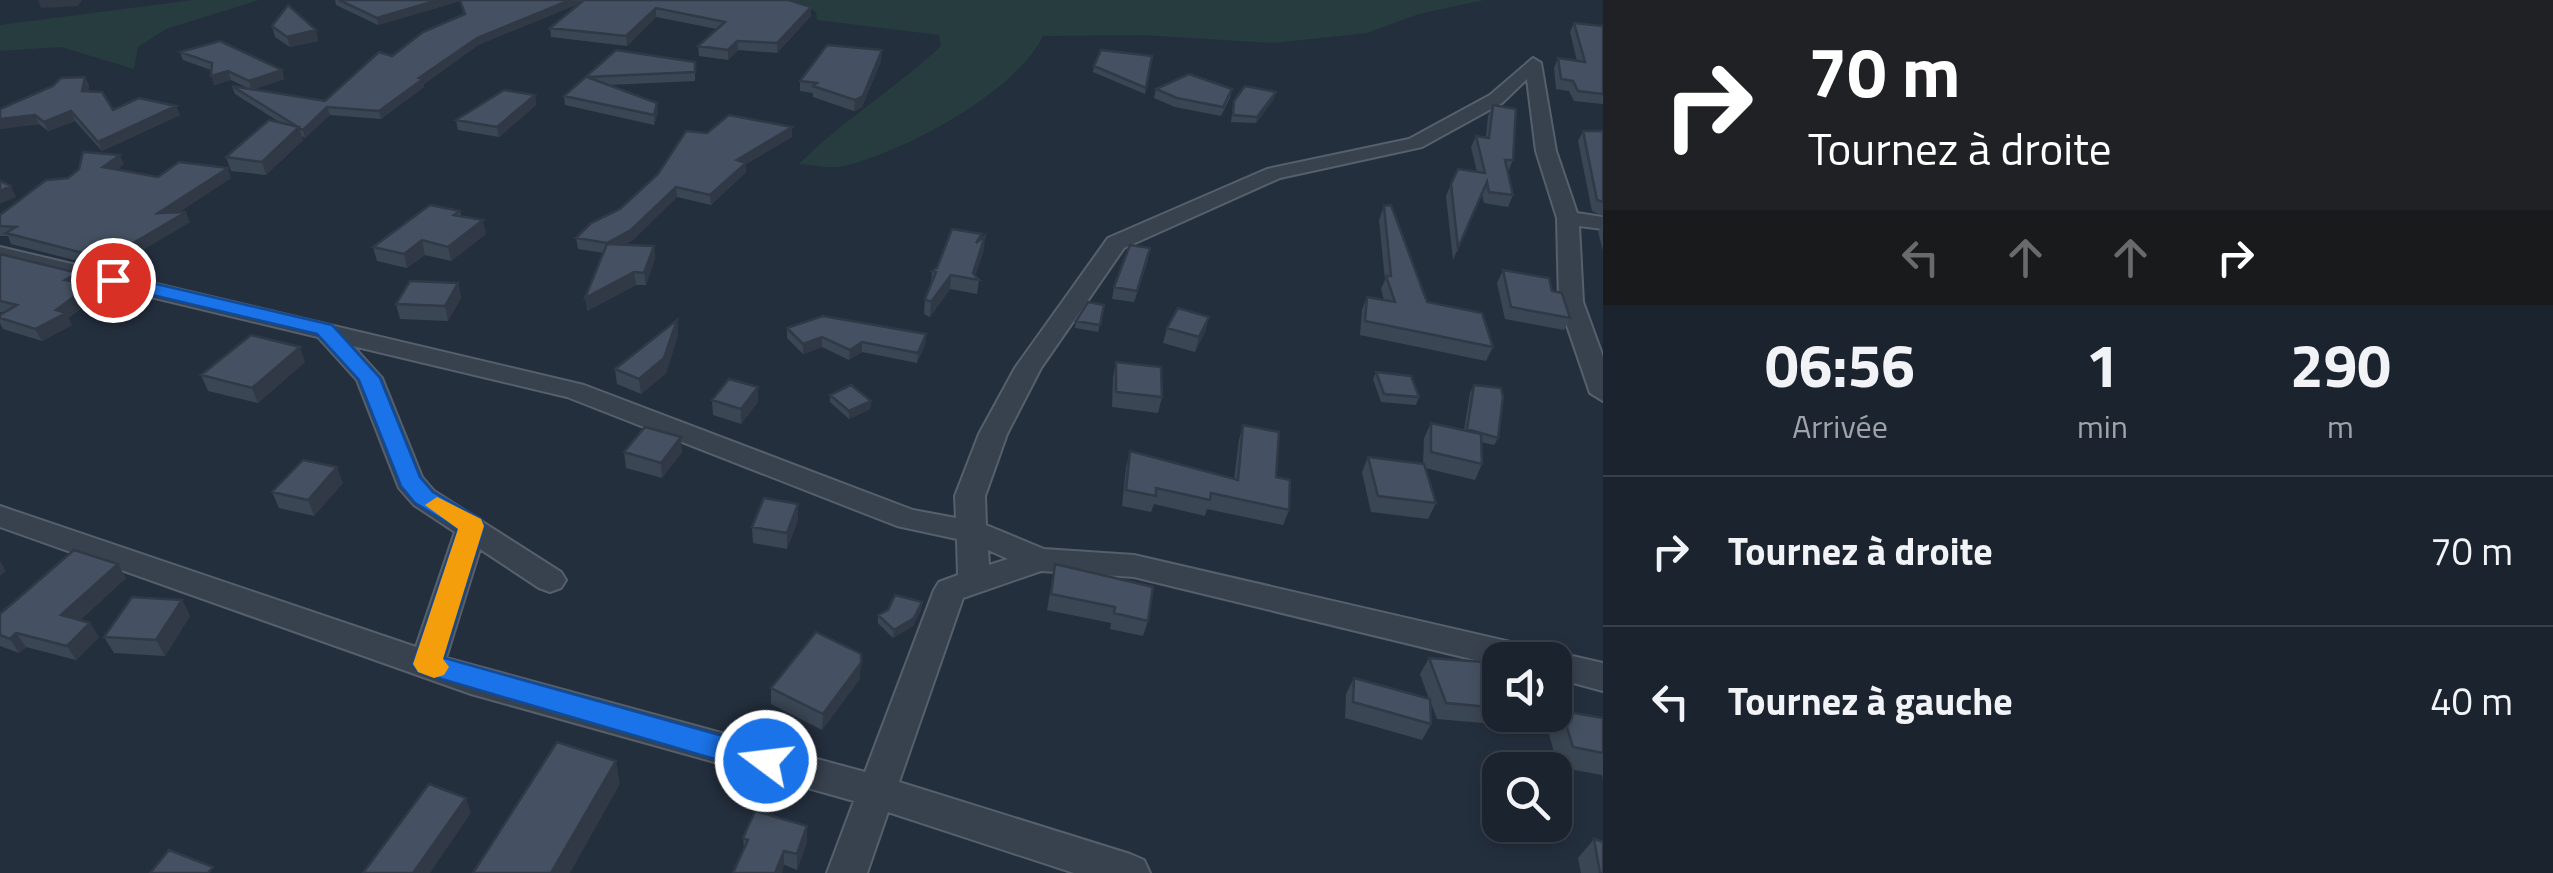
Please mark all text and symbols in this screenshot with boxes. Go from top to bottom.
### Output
text: 70 m [1808,18,1961,124]
icon: right [1643,40,1773,170]
text: Tournez à droite [1808,114,2112,182]
icon: left [1893,230,1948,285]
icon: ahead [1998,230,2053,285]
icon: ahead [2103,230,2158,285]
icon: right [2208,230,2263,285]
pin [71,238,156,323]
icon: arrive [86,253,141,308]
text: 06:56 [1765,319,1915,410]
text: 1 [2086,319,2119,410]
text: 290 [2290,319,2391,410]
text: Arrivée [1792,402,1888,450]
text: min [2077,402,2128,450]
text: m [2327,402,2354,450]
text: Tournez à droite [1728,522,1993,580]
text: 70 m [2430,522,2513,580]
icon: right [1643,524,1698,579]
map controls [1482,642,1572,842]
button: sound [1482,642,1572,732]
text: Tournez à gauche [1728,672,2013,730]
text: 40 m [2430,672,2513,730]
icon: left [1643,674,1698,729]
position arrow [714,709,818,813]
button: search [1482,752,1572,842]

